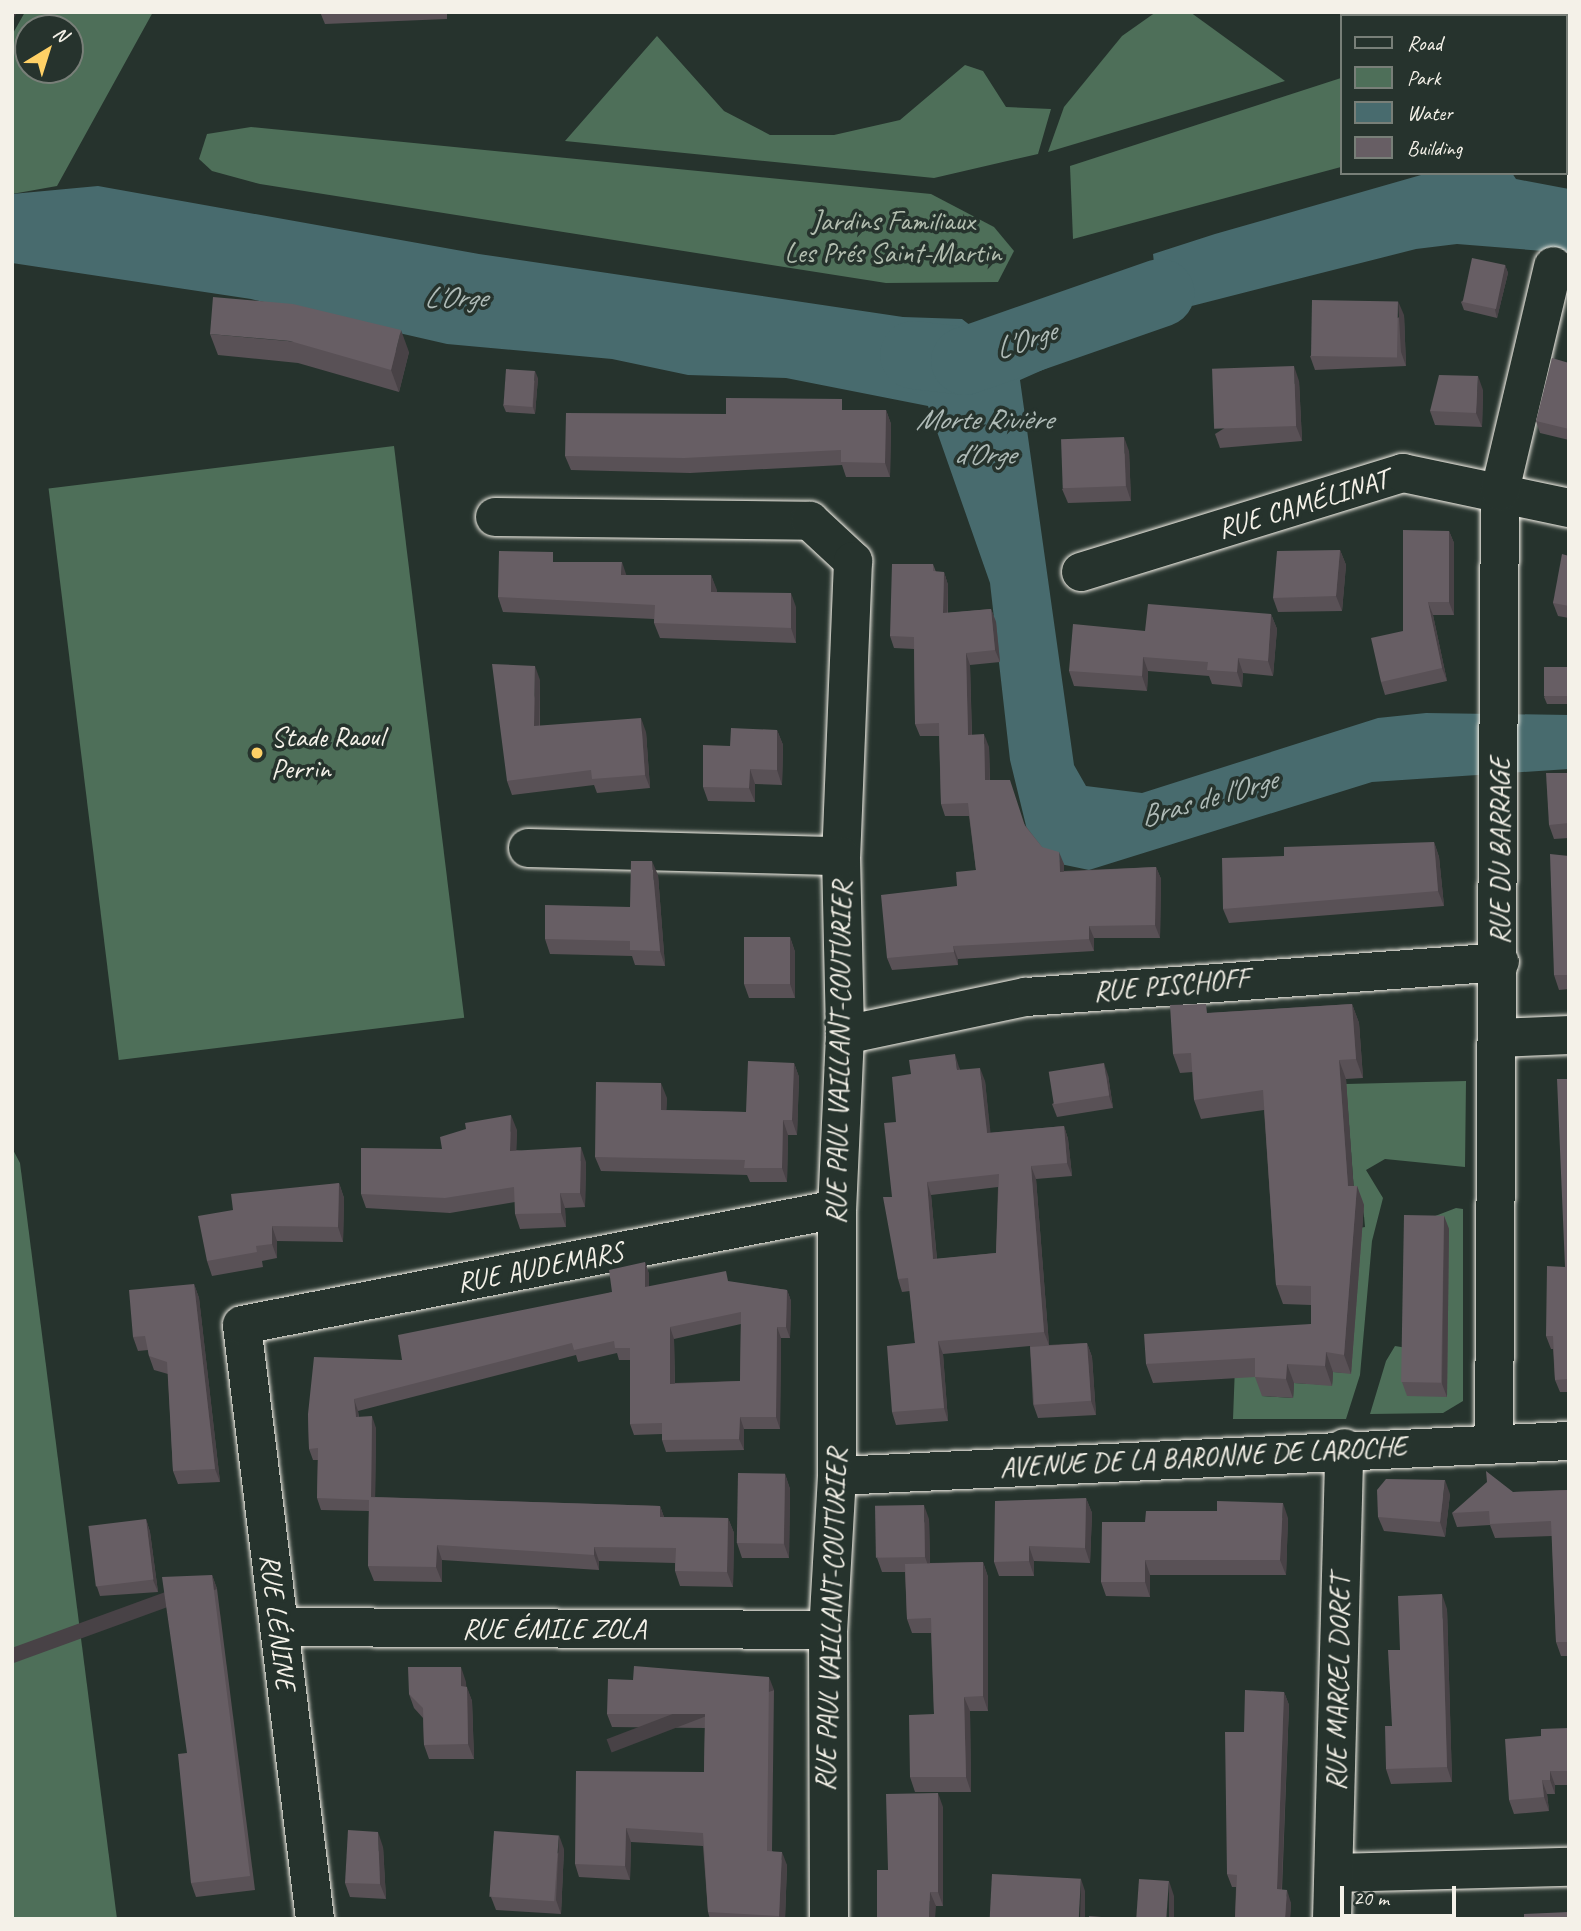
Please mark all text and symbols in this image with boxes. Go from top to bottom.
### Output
north arrow [14,14,84,84]
legend [1340,14,1567,175]
text: N [49,21,73,47]
text: Road [1407,30,1442,56]
text: Park [1407,65,1440,91]
text: Water [1407,100,1453,126]
text: Building [1407,135,1462,161]
park label: Jardins Familiaux Les Prés Saint-Martin [784,204,1002,270]
water label: L'Orge [424,279,486,315]
water label: L'Orge [990,313,1060,367]
water label: Morte Rivière d'Orge [915,401,1053,471]
street label: RUE CAMÉLINAT [1214,462,1392,546]
place label: Stade Raoul Perrin [271,720,386,786]
marker: Stade Raoul Perrin [249,745,265,761]
street label: RUE DU BARRAGE [1483,759,1517,943]
water label: Bras de l'Orge [1136,761,1280,835]
street label: RUE PAUL VAILLANT-COUTURIER [819,882,859,1224]
street label: RUE PISCHOFF [1092,961,1250,1009]
street label: RUE AUDEMARS [454,1234,626,1300]
street label: AVENUE DE LA BARONNE DE LAROCHE [998,1430,1408,1484]
street label: RUE PAUL VAILLANT-COUTURIER [808,1449,854,1791]
street label: RUE LÉNINE [253,1552,303,1692]
street label: RUE MARCEL DORET [1319,1575,1357,1791]
street label: RUE ÉMILE ZOLA [463,1612,645,1646]
scale bar [1343,1871,1458,1915]
text: 20 m [1353,1885,1389,1911]

